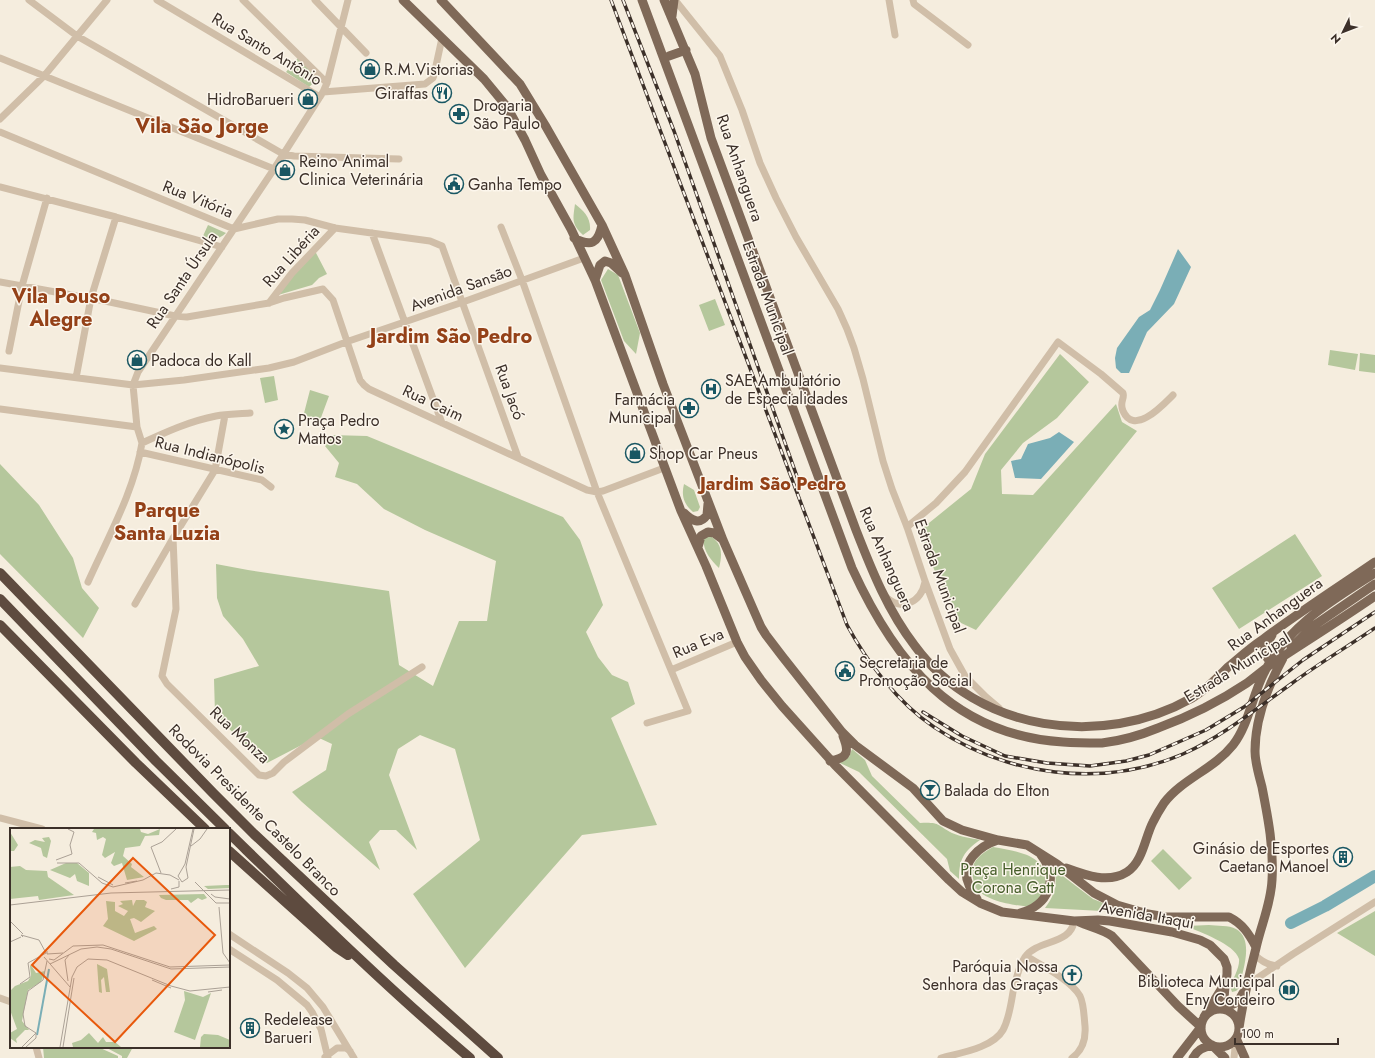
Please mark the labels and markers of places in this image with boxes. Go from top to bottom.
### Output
shop icon: R.M.Vistorias [359,58,381,80]
place label: R.M.Vistorias [384,58,473,81]
place label: Giraffas [375,82,428,105]
restaurant icon: Giraffas [431,82,453,104]
place label: HidroBarueri [207,88,294,111]
shop icon: HidroBarueri [297,88,319,110]
place label: Drogaria São Paulo [473,94,540,135]
pharmacy icon: Drogaria São Paulo [448,103,470,125]
place label: Reino Animal Clinica Veterinária [299,150,423,191]
shop icon: Reino Animal Clinica Veterinária [274,159,296,181]
public building icon: Ganha Tempo [443,173,465,195]
place label: Ganha Tempo [468,173,562,196]
shop icon: Padoca do Kall [126,349,148,371]
place label: Padoca do Kall [151,349,252,372]
place label: SAE Ambulatório de Especialidades [725,369,848,410]
hospital icon: SAE Ambulatório de Especialidades [700,378,722,400]
place label: Farmácia Municipal [609,388,675,429]
pharmacy icon: Farmácia Municipal [678,397,700,419]
place label: Praça Pedro Mattos [298,409,380,450]
place icon: Praça Pedro Mattos [273,418,295,440]
shop icon: Shop Car Pneus [624,442,646,464]
place label: Shop Car Pneus [649,442,758,465]
place label: Secretaria de Promoção Social [859,651,972,692]
public building icon: Secretaria de Promoção Social [834,660,856,682]
bar icon: Balada do Elton [919,779,941,801]
place label: Balada do Elton [944,779,1050,802]
place label: Ginásio de Esportes Caetano Manoel [1193,837,1329,878]
building icon: Ginásio de Esportes Caetano Manoel [1332,846,1354,868]
place label: Paróquia Nossa Senhora das Graças [922,955,1058,996]
church icon: Paróquia Nossa Senhora das Graças [1061,964,1083,986]
place label: Biblioteca Municipal Eny Cordeiro [1138,970,1275,1011]
library icon: Biblioteca Municipal Eny Cordeiro [1278,979,1300,1001]
place label: Redelease Barueri [264,1008,333,1049]
building icon: Redelease Barueri [239,1017,261,1039]

